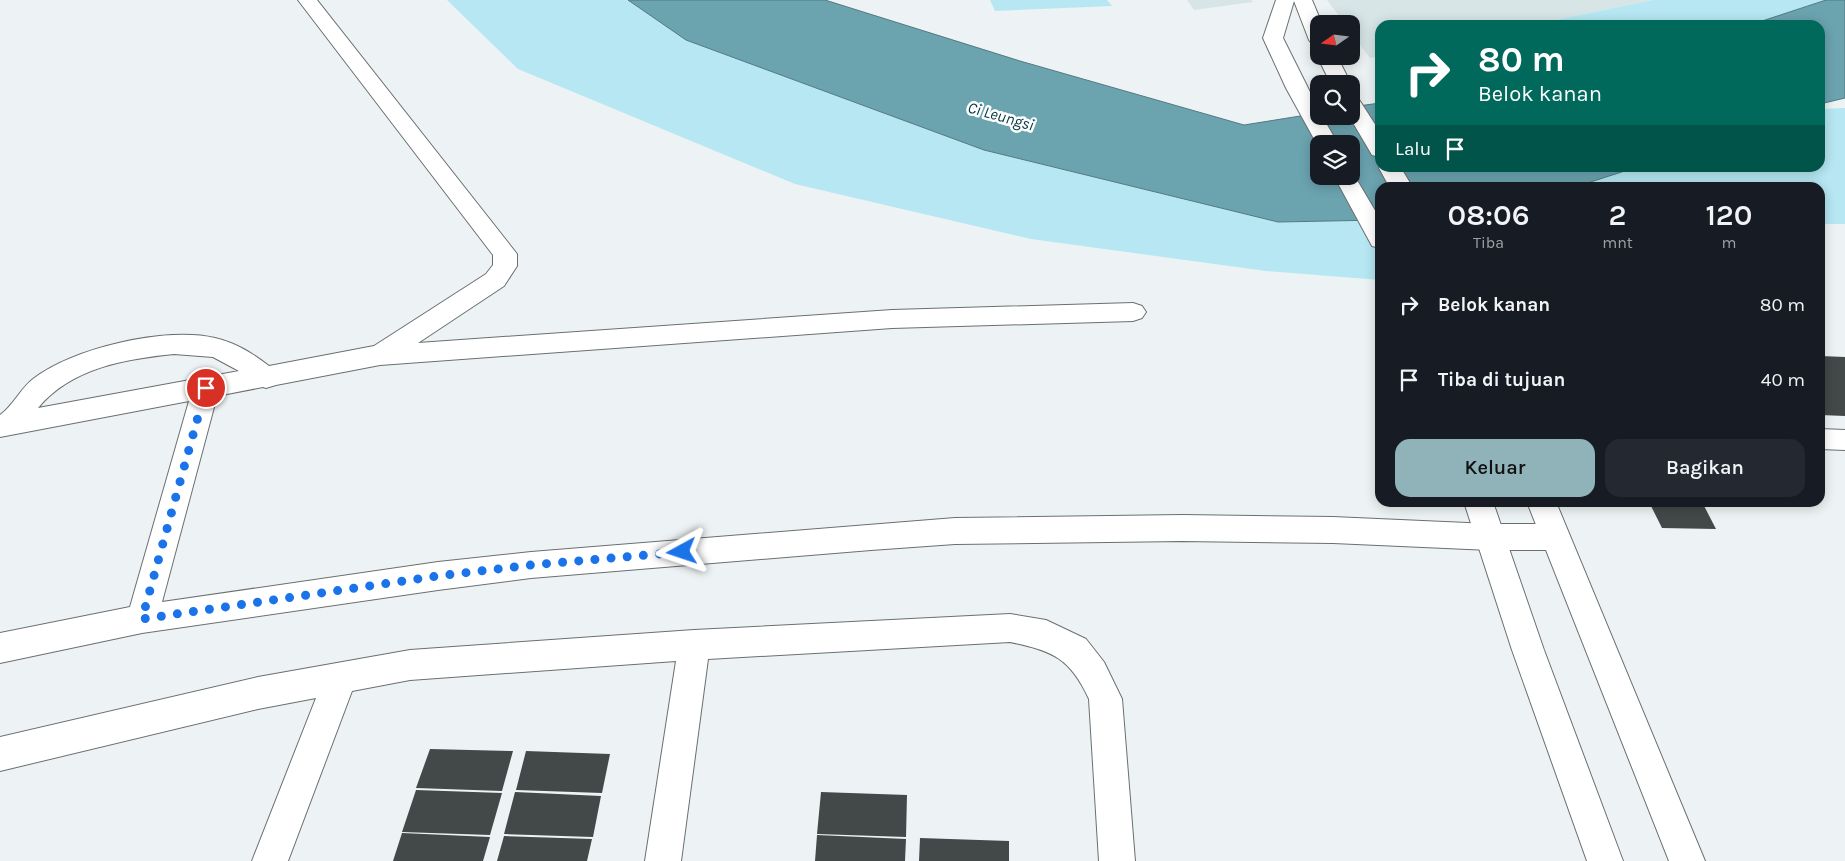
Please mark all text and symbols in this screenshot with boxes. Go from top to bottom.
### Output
north arrow [1310,15,1360,65]
map controls [1310,15,1360,185]
text: 80 m [1478,39,1565,80]
icon: right [1395,40,1460,105]
button: search [1310,75,1360,125]
text: Belok kanan [1478,81,1602,107]
water label: Ci Leungsi [966,97,1036,135]
button: layers [1310,135,1360,185]
icon: arrive [1441,135,1469,163]
text: Lalu [1395,138,1431,160]
text: 08:06 [1448,197,1530,233]
text: 2 [1609,197,1627,233]
text: 120 [1705,197,1752,233]
text: Tiba [1473,233,1504,252]
text: mnt [1602,233,1633,252]
text: m [1721,233,1736,252]
icon: right [1395,291,1423,319]
text: Belok kanan [1438,294,1550,316]
text: 80 m [1760,294,1805,316]
icon: arrive [1395,366,1423,394]
pin [185,367,227,409]
text: Tiba di tujuan [1438,369,1565,391]
text: 40 m [1761,369,1805,391]
icon: arrive [192,374,220,402]
button: Keluar [1395,439,1595,497]
button: Bagikan [1605,439,1805,497]
position arrow [655,525,707,577]

